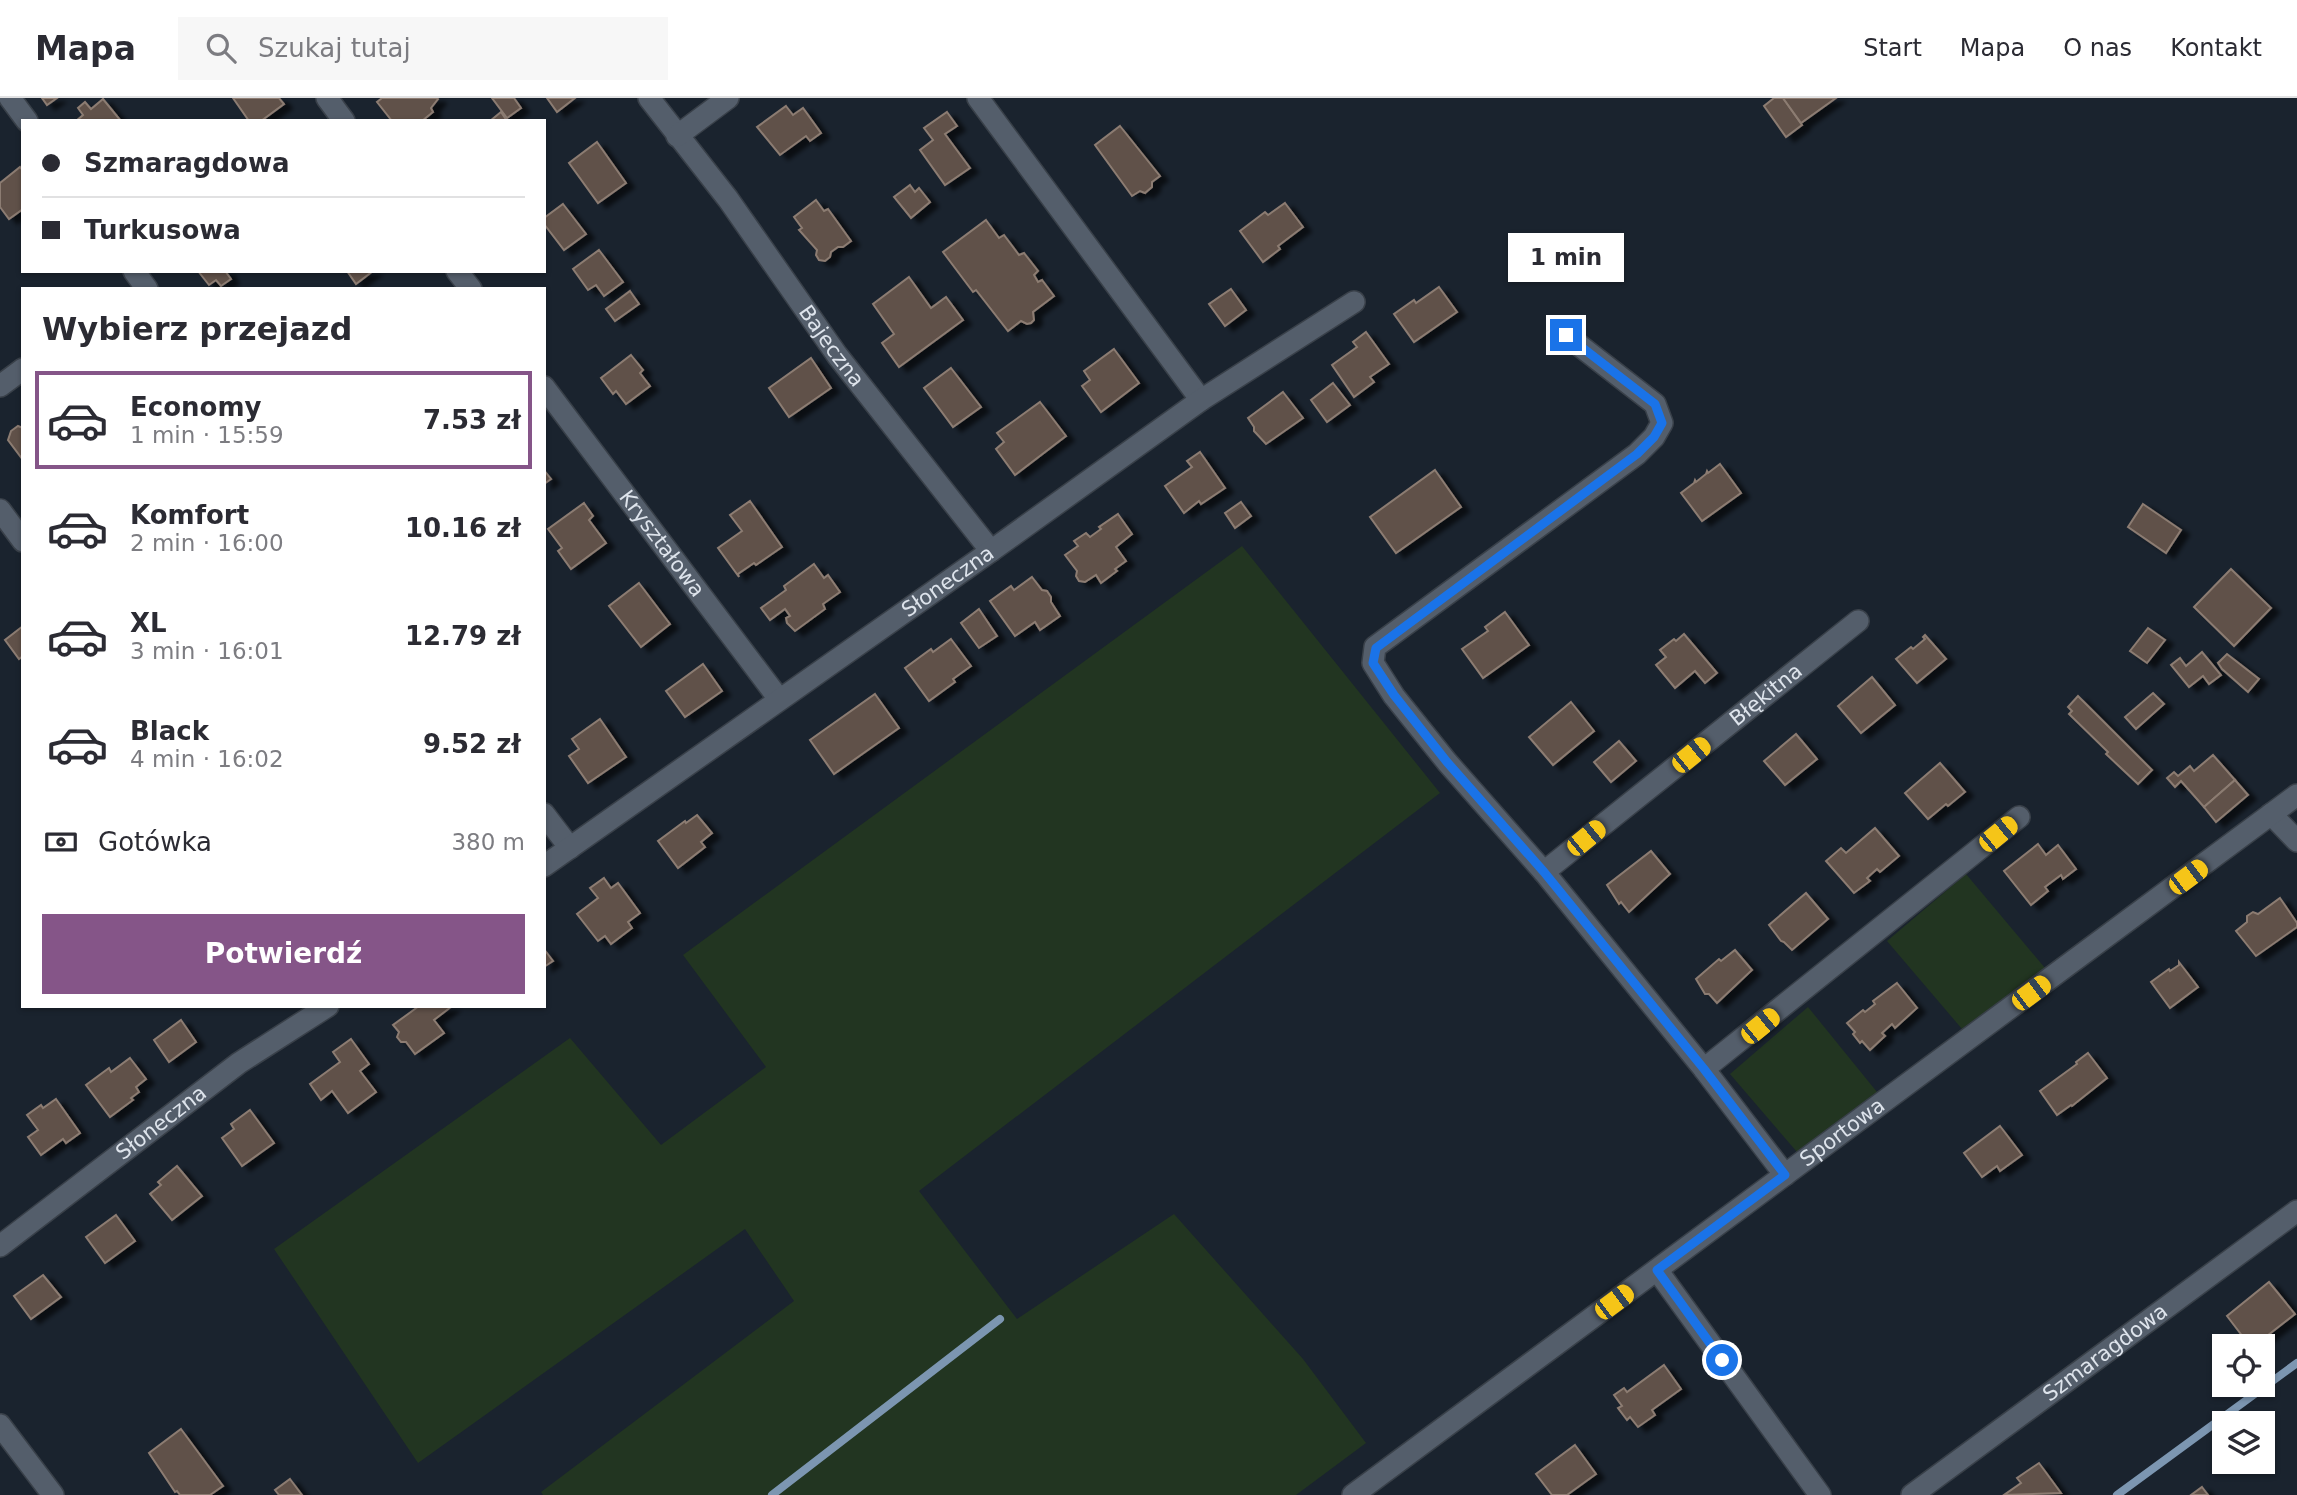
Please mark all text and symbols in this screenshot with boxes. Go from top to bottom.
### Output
search box [178,17,668,80]
text: Mapa [35,29,136,68]
icon: search [202,29,240,67]
text: Szukaj tutaj [258,33,411,63]
text: Start [1863,34,1922,62]
text: Mapa [1960,34,2025,62]
text: O nas [2063,34,2132,62]
text: Kontakt [2170,34,2262,62]
text: Szmaragdowa [84,148,290,178]
text: Turkusowa [84,215,241,245]
callout: 1 min [1508,233,1624,282]
text: 1 min [1530,244,1602,270]
street label: Bajeczna [794,301,869,391]
text: Wybierz przejazd [42,310,352,348]
route end [1550,319,1582,351]
icon: car [46,389,109,452]
text: Economy [130,392,261,422]
text: 7.53 zł [423,405,521,435]
text: 1 min · 15:59 [130,422,284,448]
street label: Kryształowa [614,486,710,601]
icon: car [46,497,109,560]
text: Komfort [130,500,249,530]
text: 10.16 zł [405,513,521,543]
text: 2 min · 16:00 [130,530,284,556]
street label: Słoneczna [897,541,999,622]
icon: car [46,605,109,668]
text: XL [130,608,167,638]
text: 12.79 zł [405,621,521,651]
text: 3 min · 16:01 [130,638,284,664]
street label: Błękitna [1725,659,1807,731]
icon: car [46,713,109,776]
text: Black [130,716,209,746]
text: 9.52 zł [423,729,521,759]
car [1669,734,1714,776]
text: 4 min · 16:02 [130,746,284,772]
car [1976,813,2021,855]
car [1564,817,1609,859]
icon: cash [42,823,80,861]
text: Gotówka [98,827,212,857]
text: 380 m [451,829,525,855]
car [2165,856,2212,898]
button: Potwierdź [42,914,525,994]
car [2008,972,2055,1014]
car [1738,1005,1783,1047]
street label: Słoneczna [111,1080,211,1165]
street label: Sportowa [1795,1093,1889,1171]
car [1591,1281,1638,1323]
street label: Szmaragdowa [2038,1299,2172,1406]
map controls [2212,1334,2275,1474]
button: locate [2212,1334,2275,1397]
route start [1706,1344,1738,1376]
button: layers [2212,1411,2275,1474]

